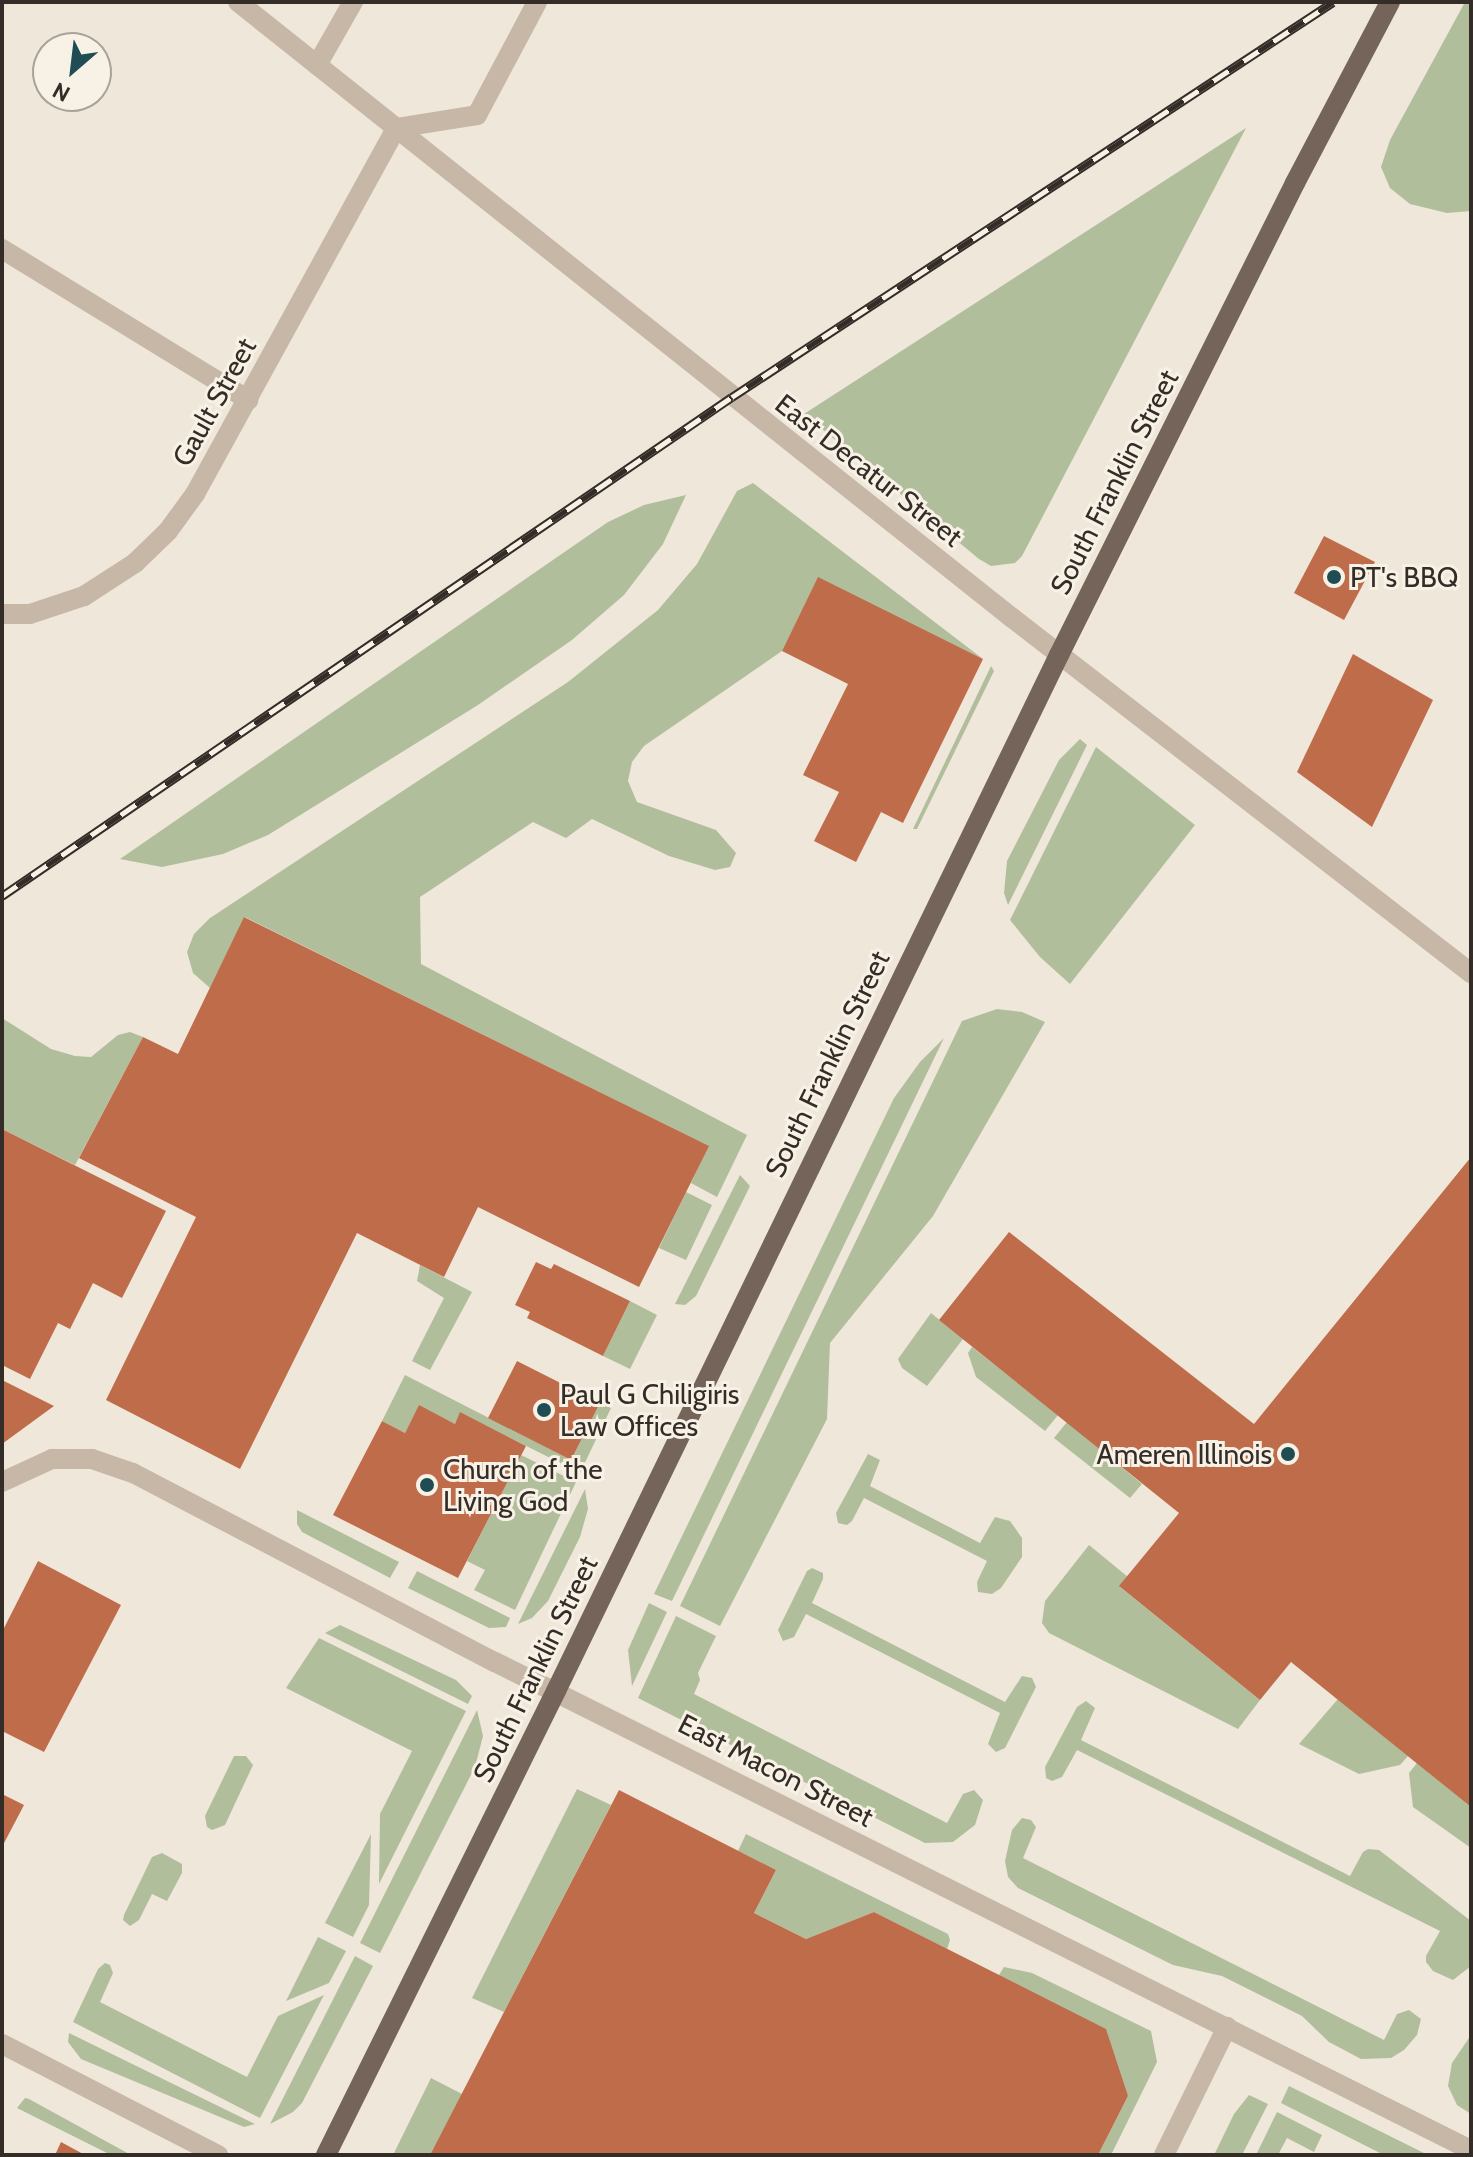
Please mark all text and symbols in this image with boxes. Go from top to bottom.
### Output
north arrow [32,32,112,112]
text: N [48,76,75,107]
street label: Gault Street [165,332,263,472]
street label: South Franklin Street [1043,364,1185,600]
street label: East Decatur Street [769,387,969,553]
place label: PT's BBQ [1350,560,1458,594]
marker: PT's BBQ [1325,568,1343,586]
street label: South Franklin Street [758,945,896,1183]
place label: Paul G Chiligiris Law Offices [560,1377,739,1443]
marker: Paul G Chiligiris Law Offices [535,1401,553,1419]
place label: Ameren Illinois [1096,1437,1272,1471]
marker: Ameren Illinois [1279,1445,1297,1463]
place label: Church of the Living God [443,1452,603,1518]
marker: Church of the Living God [418,1476,436,1494]
street label: South Franklin Street [466,1550,604,1788]
street label: East Macon Street [673,1706,879,1834]

